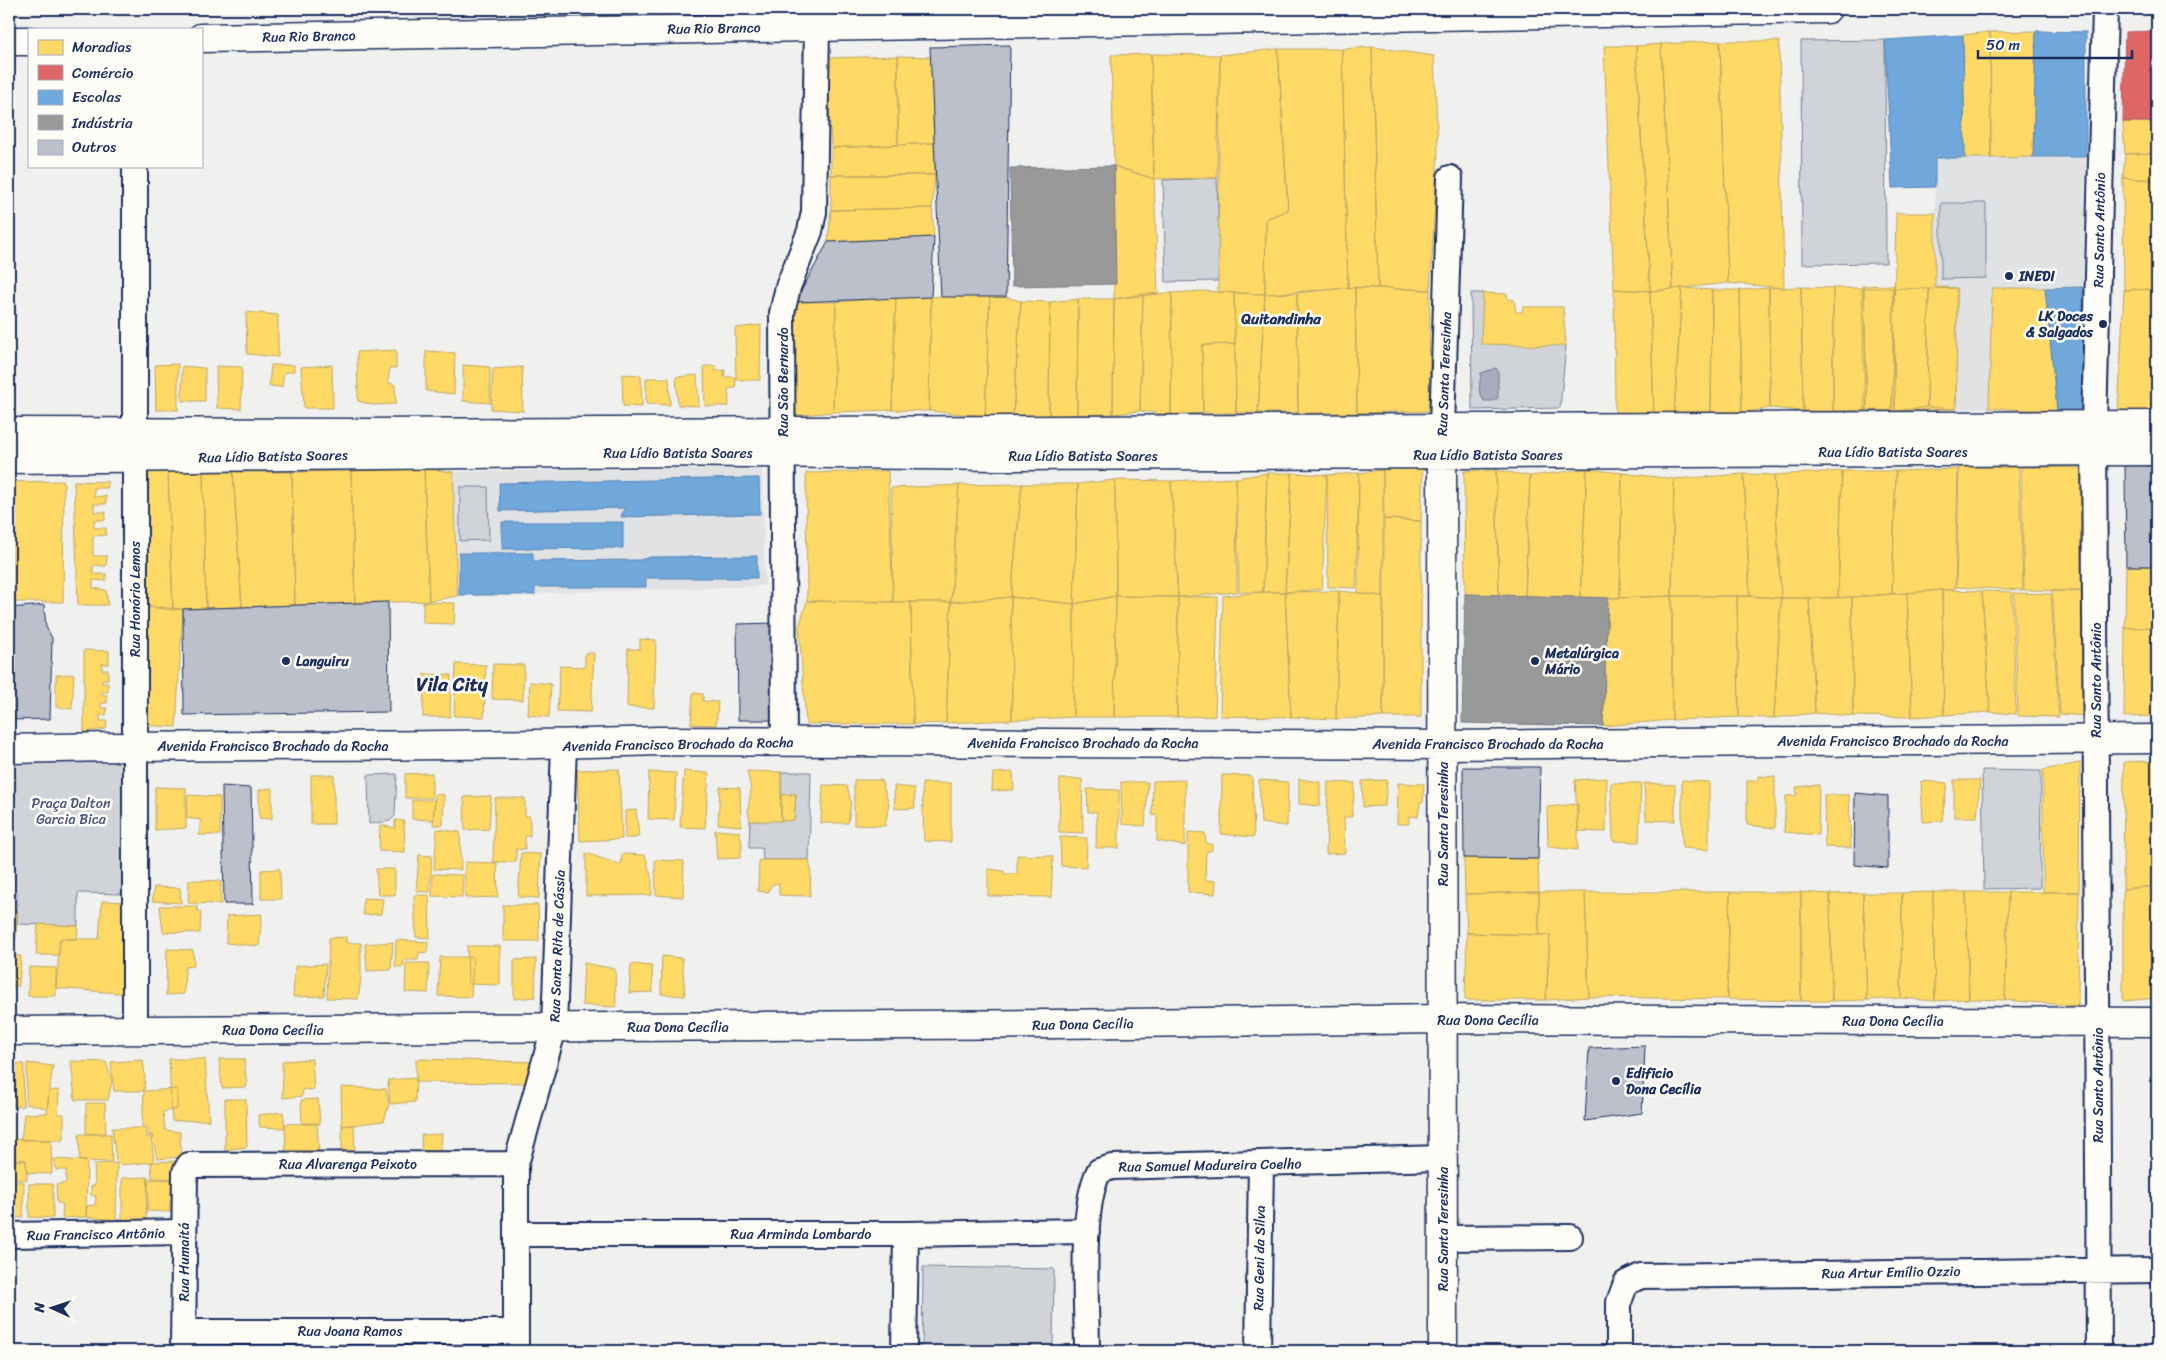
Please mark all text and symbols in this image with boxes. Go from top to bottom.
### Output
street label: Rua Rio Branco [667,15,761,42]
street label: Rua Rio Branco [262,23,356,50]
legend [28,28,202,168]
scale bar [1978,28,2132,60]
text: 50 m [1986,32,2021,58]
text: Moradias [72,34,132,60]
text: Comércio [72,60,134,86]
text: Escolas [72,84,121,110]
text: Indústria [71,110,133,136]
text: Outros [72,134,117,160]
street label: Rua Santo Antônio [2086,172,2113,288]
place label: INEDI [2018,264,2055,289]
marker: INEDI [2003,270,2015,282]
place label: LK Doces & Salgados [2026,304,2094,345]
district label: Quitandinha [1240,306,1321,332]
street label: Rua Santa Teresinha [1430,310,1459,437]
marker: LK Doces & Salgados [2097,318,2109,330]
street label: Rua São Bernardo [771,327,796,437]
street label: Rua Lídio Batista Soares [1818,440,1968,465]
street label: Rua Lídio Batista Soares [603,441,753,466]
street label: Rua Lídio Batista Soares [198,443,348,470]
street label: Rua Lídio Batista Soares [1413,443,1563,468]
street label: Rua Lídio Batista Soares [1008,444,1158,469]
street label: Rua Honório Lemos [123,540,148,657]
street label: Rua Santo Antônio [2084,622,2109,738]
place label: Metalúrgica Mário [1544,641,1619,682]
place label: Languiru [296,649,349,674]
marker: Languiru [280,655,292,667]
marker: Metalúrgica Mário [1529,655,1541,667]
district label: Vila City [416,668,489,701]
street label: Avenida Francisco Brochado da Rocha [1776,729,2009,754]
street label: Avenida Francisco Brochado da Rocha [561,730,794,759]
street label: Avenida Francisco Brochado da Rocha [966,731,1199,756]
street label: Avenida Francisco Brochado da Rocha [1371,732,1604,757]
street label: Avenida Francisco Brochado da Rocha [156,734,389,759]
street label: Rua Santa Teresinha [1431,761,1456,886]
park label: Praça Dalton Garcia Bica [31,791,111,832]
street label: Rua Santa Rita de Cássia [542,869,573,1023]
street label: Rua Dona Cecília [1437,1008,1539,1033]
street label: Rua Dona Cecília [1842,1009,1944,1034]
street label: Rua Dona Cecília [1032,1011,1134,1038]
street label: Rua Dona Cecília [627,1015,729,1040]
street label: Rua Dona Cecília [222,1018,324,1043]
street label: Rua Santo Antônio [2086,1027,2111,1143]
place label: Edificio Dona Cecília [1626,1061,1702,1102]
marker: Edificio Dona Cecília [1610,1075,1622,1087]
street label: Rua Samuel Madureira Coelho [1118,1151,1302,1180]
street label: Rua Alvarenga Peixoto [279,1152,417,1177]
street label: Rua Santa Teresinha [1431,1166,1456,1291]
street label: Rua Geni da Silva [1246,1205,1273,1311]
street label: Rua Francisco Antônio [27,1221,165,1248]
street label: Rua Arminda Lombardo [731,1222,871,1247]
street label: Rua Humaitá [172,1223,197,1301]
street label: Rua Artur Emílio Ozzio [1821,1259,1961,1286]
north arrow [28,1282,78,1332]
text: N [27,1302,52,1314]
street label: Rua Joana Ramos [298,1319,402,1344]

